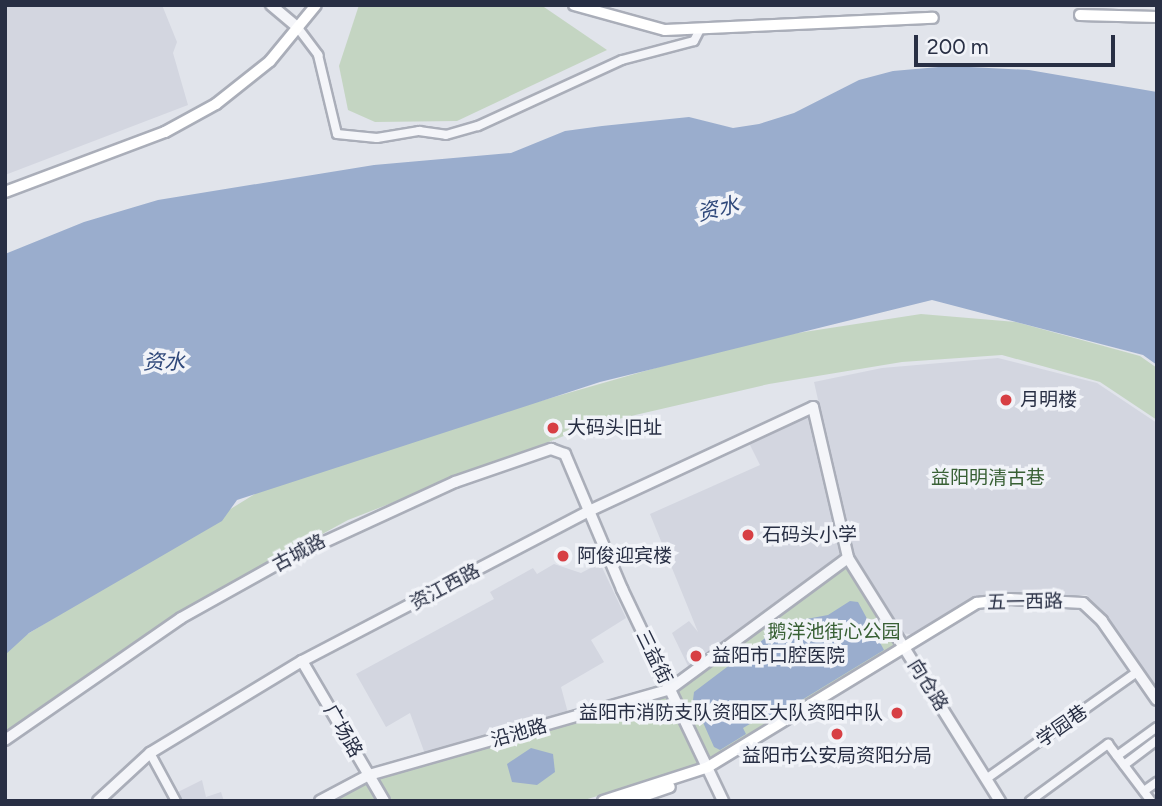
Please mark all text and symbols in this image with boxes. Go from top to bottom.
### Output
scale bar [917,21,1118,65]
text: 200 m [927,34,989,59]
water label: 资水 [695,192,741,226]
water label: 资水 [143,349,185,375]
place label: 月明楼 [1020,389,1077,411]
marker: 月明楼 [998,392,1014,408]
place label: 大码头旧址 [567,417,662,439]
marker: 大码头旧址 [545,420,561,436]
park label: 益阳明清古巷 [931,467,1045,489]
place label: 石码头小学 [762,524,857,546]
marker: 石码头小学 [740,527,756,543]
street label: 古城路 [268,530,330,576]
place label: 阿俊迎宾楼 [577,545,672,567]
marker: 阿俊迎宾楼 [555,548,571,564]
street label: 资江西路 [406,559,484,615]
street label: 五一西路 [987,590,1063,614]
park label: 鹅洋池街心公园 [768,621,900,643]
street label: 三益街 [631,626,677,688]
place label: 益阳市口腔医院 [712,645,845,667]
marker: 益阳市口腔医院 [686,646,706,666]
street label: 向仓路 [903,655,953,715]
street label: 学园巷 [1032,700,1092,752]
street label: 广场路 [319,701,367,761]
place label: 益阳市消防支队资阳区大队资阳中队 [579,702,883,724]
marker: 益阳市消防支队资阳区大队资阳中队 [889,705,905,721]
street label: 沿池路 [488,714,550,752]
marker: 益阳市公安局资阳分局 [829,726,845,742]
place label: 益阳市公安局资阳分局 [742,745,932,767]

